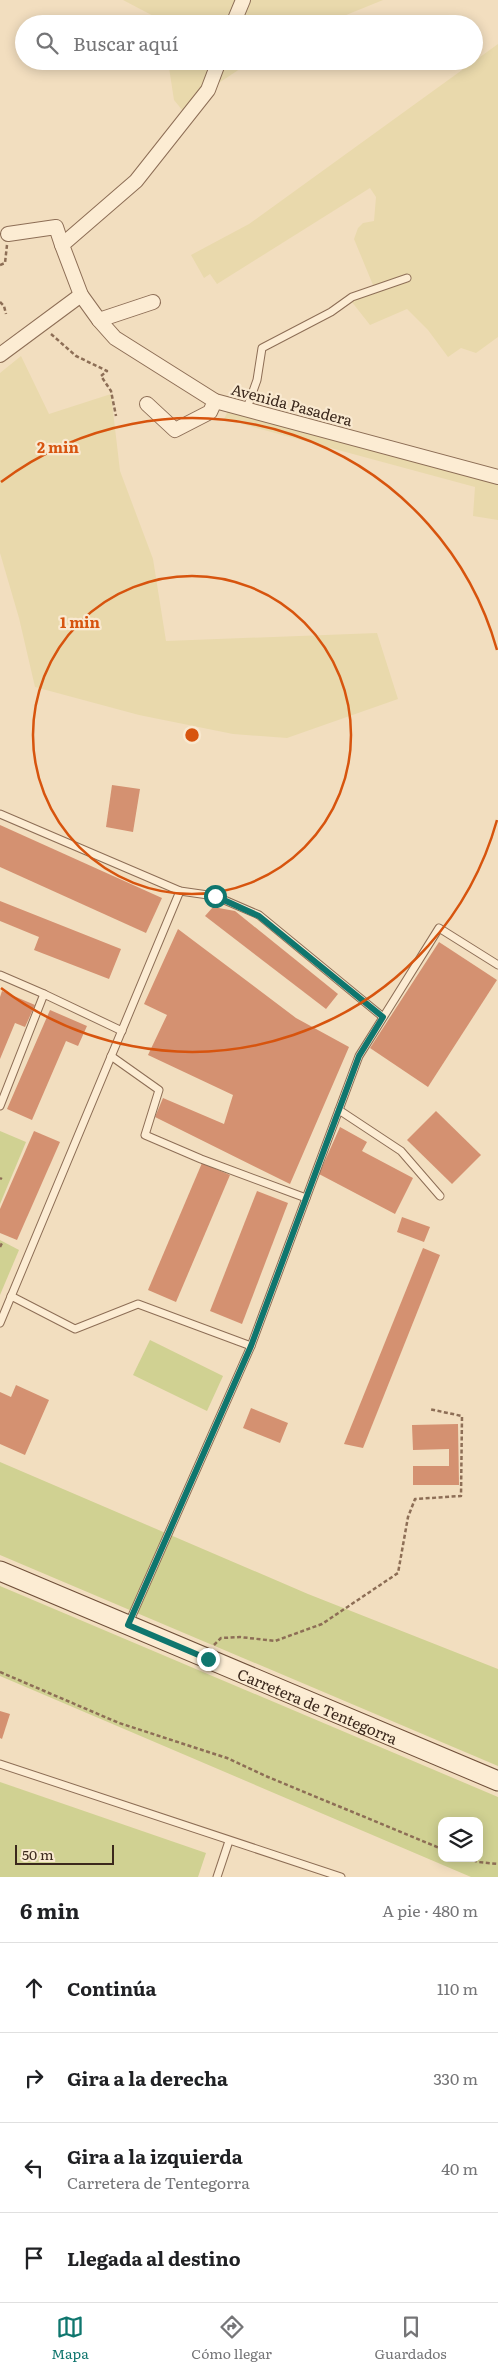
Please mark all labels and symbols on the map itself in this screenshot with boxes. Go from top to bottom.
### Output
street label: Avenida Pasadera [229,377,356,431]
text: 2 min [37,435,80,458]
text: 1 min [60,610,101,633]
centre of rings [183,726,201,744]
route start [204,885,227,908]
route end [197,1648,220,1671]
street label: Carretera de Tentegorra [234,1661,402,1749]
scale bar [15,1842,114,1865]

